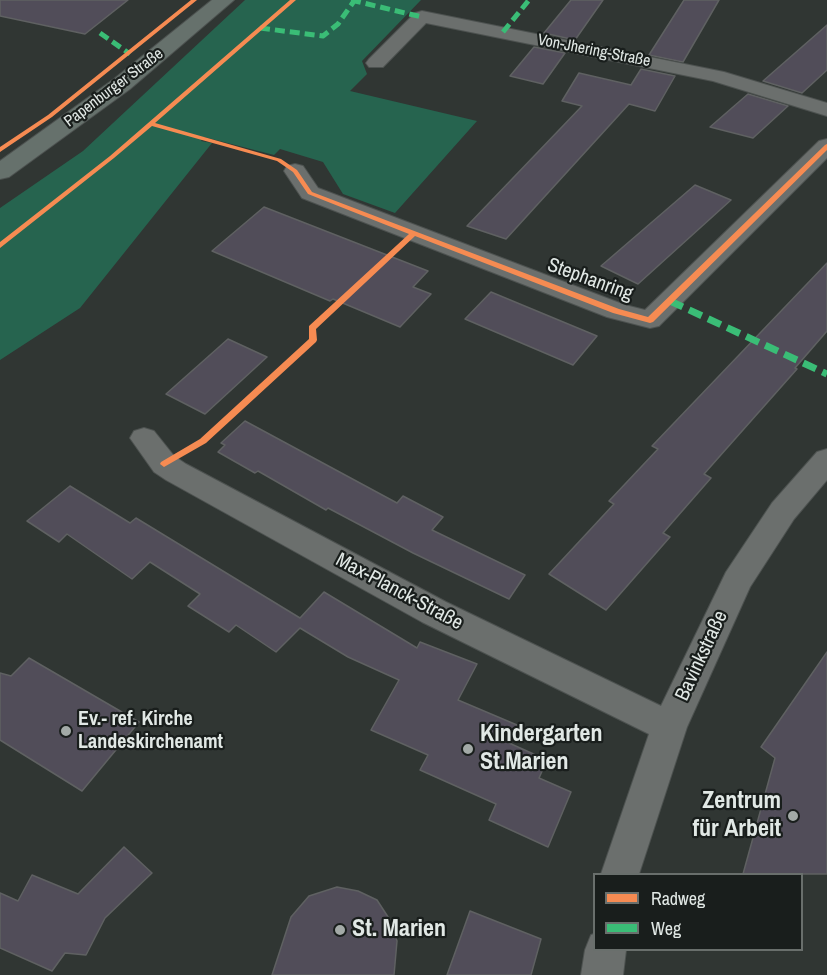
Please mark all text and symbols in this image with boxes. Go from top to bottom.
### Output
street label: Von-Jhering-Straße [536,31,652,71]
street label: Papenburger Straße [61,45,167,131]
street label: Stephanring [544,253,636,307]
street label: Max-Planck-Straße [331,548,467,636]
street label: Bavinkstraße [671,607,733,705]
place label: Ev.- ref. Kirche Landeskirchenamt [78,708,223,755]
place label: Kindergarten St.Marien [480,721,602,777]
marker: Ev.- ref. Kirche Landeskirchenamt [59,724,73,738]
marker: Kindergarten St.Marien [461,742,475,756]
place label: Zentrum für Arbeit [692,788,781,844]
marker: Zentrum für Arbeit [786,809,800,823]
legend [593,873,803,951]
text: Radweg [651,886,705,911]
place label: St. Marien [352,916,446,944]
text: Weg [651,916,681,941]
marker: St. Marien [333,923,347,937]

